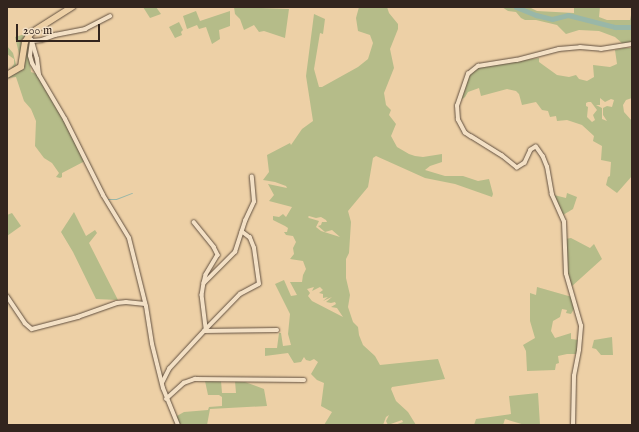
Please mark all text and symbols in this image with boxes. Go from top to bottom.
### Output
scale bar [18,16,102,42]
text: 200 m [23,23,52,38]

